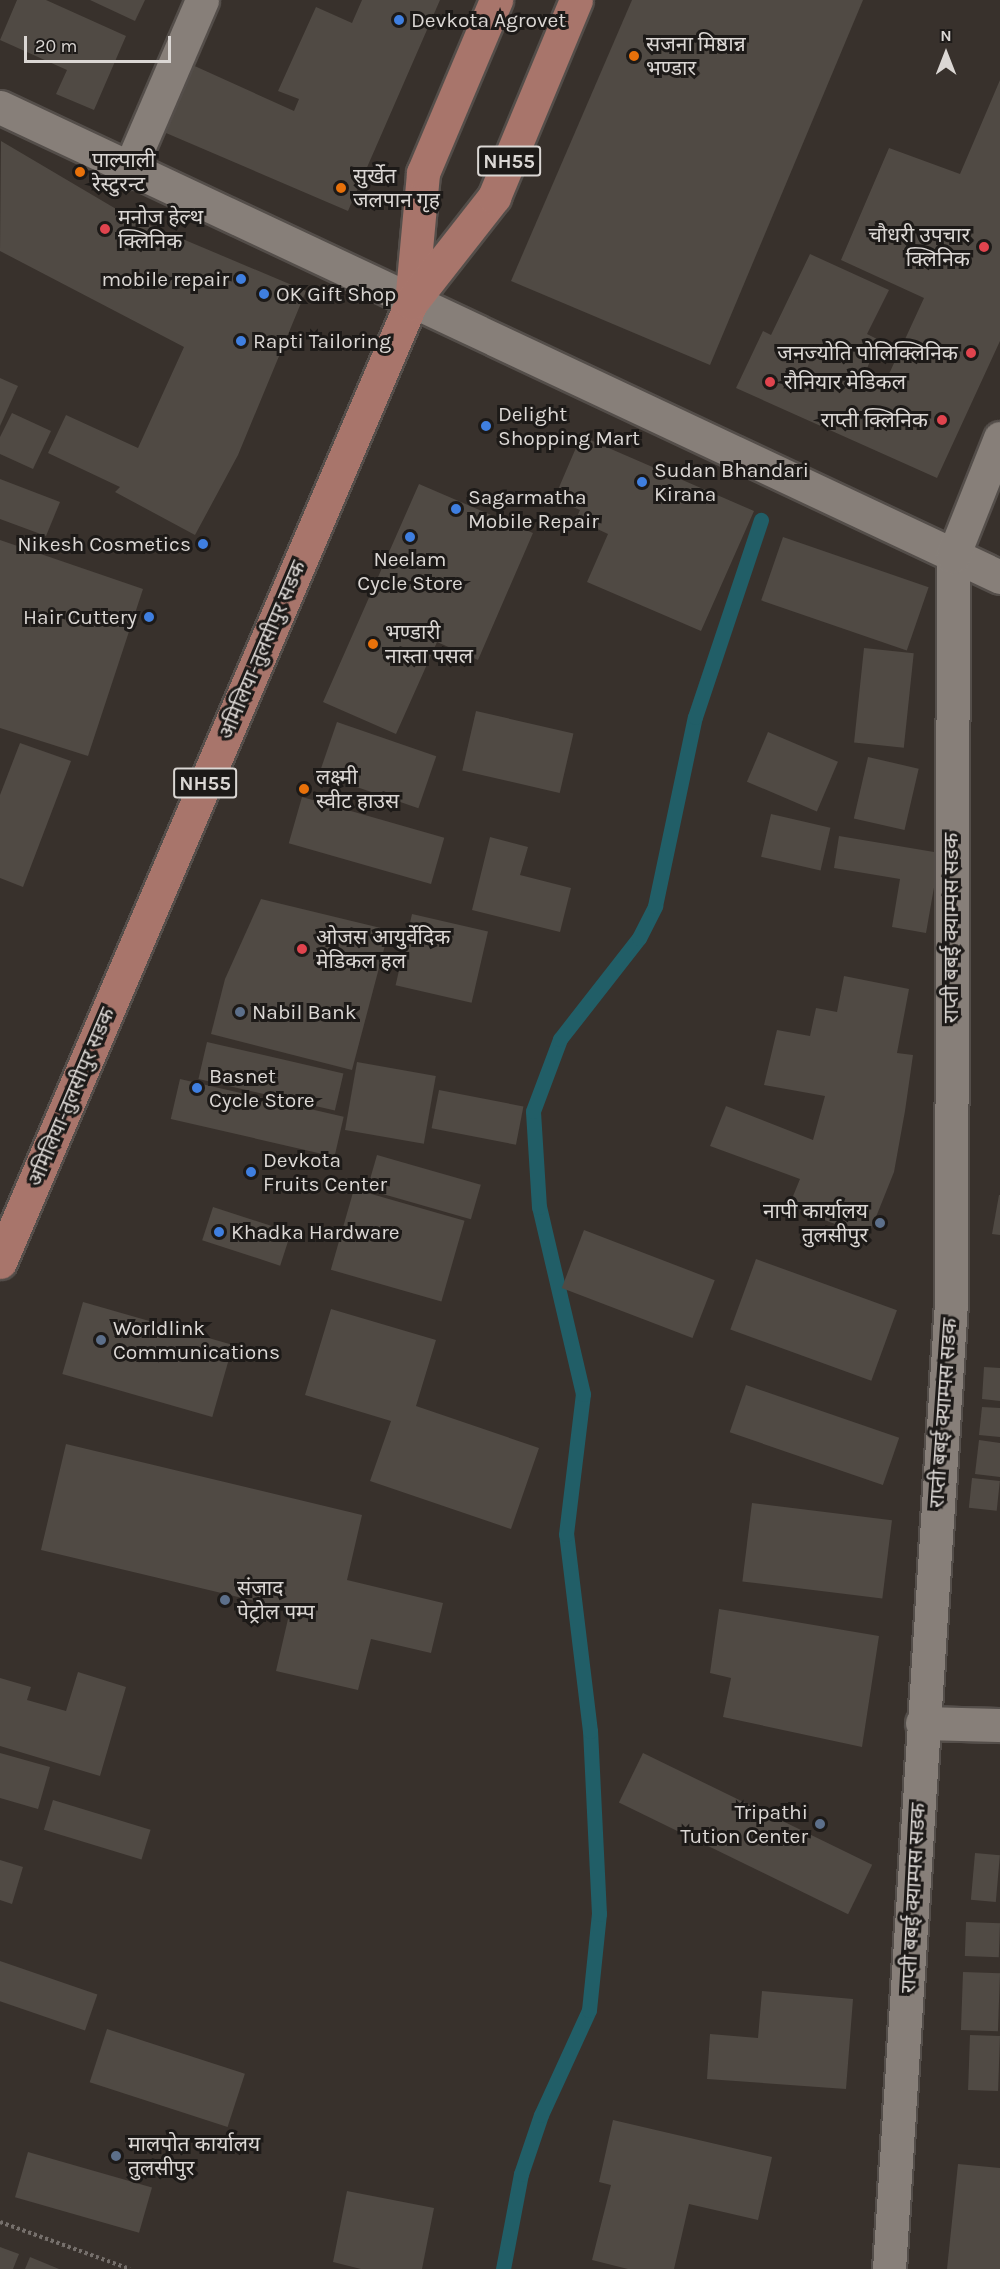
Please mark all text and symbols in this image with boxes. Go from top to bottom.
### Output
place label: Devkota Agrovet [411,7,566,33]
marker: Devkota Agrovet [392,13,406,27]
scale bar [27,24,174,62]
north arrow [916,24,976,84]
text: N [940,26,952,45]
place label: सजना मिष्ठान्न भण्डार [646,31,746,81]
text: 20 m [35,35,77,57]
marker: सजना मिष्ठान्न भण्डार [627,49,641,63]
road number: NH55 [476,144,542,178]
place label: पाल्पाली रेस्टुरन्ट [92,147,155,197]
place label: सुर्खेत जलपान गृह [353,163,440,213]
marker: पाल्पाली रेस्टुरन्ट [73,165,87,179]
marker: सुर्खेत जलपान गृह [334,181,348,195]
place label: मनोज हेल्थ क्लिनिक [118,204,203,254]
marker: मनोज हेल्थ क्लिनिक [96,220,114,238]
place label: चौधरी उपचार क्लिनिक [868,222,970,272]
marker: चौधरी उपचार क्लिनिक [975,238,993,256]
place label: mobile repair [101,266,229,292]
marker: mobile repair [234,272,248,286]
place label: OK Gift Shop [276,281,396,307]
marker: OK Gift Shop [257,287,271,301]
place label: Rapti Tailoring [253,328,391,354]
marker: Rapti Tailoring [234,334,248,348]
place label: जनज्योति पोलिक्लिनिक [777,340,958,366]
marker: जनज्योति पोलिक्लिनिक [962,344,980,362]
place label: रौनियार मेडिकल [784,369,906,395]
marker: रौनियार मेडिकल [761,373,779,391]
place label: Delight Shopping Mart [498,401,640,451]
place label: राप्ती क्लिनिक [821,407,928,433]
marker: राप्ती क्लिनिक [933,411,951,429]
marker: Delight Shopping Mart [479,419,493,433]
place label: Sudan Bhandari Kirana [654,457,809,507]
marker: Sudan Bhandari Kirana [635,475,649,489]
place label: Sagarmatha Mobile Repair [468,484,599,534]
marker: Sagarmatha Mobile Repair [449,502,463,516]
marker: Neelam Cycle Store [403,530,417,544]
place label: Nikesh Cosmetics [17,531,191,557]
marker: Nikesh Cosmetics [196,537,210,551]
place label: Neelam Cycle Store [357,546,463,596]
street label: अमिलिया-तुलसीपुर सडक [213,557,311,743]
place label: Hair Cuttery [23,604,137,630]
marker: Hair Cuttery [142,610,156,624]
place label: भण्डारी नास्ता पसल [385,619,473,669]
marker: भण्डारी नास्ता पसल [366,637,380,651]
place label: लक्ष्मी स्वीट हाउस [316,764,399,814]
road number: NH55 [172,766,238,800]
marker: लक्ष्मी स्वीट हाउस [297,782,311,796]
street label: राप्ती बबई क्याम्पस सडक [938,833,964,1023]
place label: ओजस आयुर्वेदिक मेडिकल हल [316,924,450,974]
marker: ओजस आयुर्वेदिक मेडिकल हल [293,940,311,958]
place label: Nabil Bank [252,999,357,1025]
street label: अमिलिया-तुलसीपुर सडक [22,1004,120,1190]
marker: Nabil Bank [233,1005,247,1019]
place label: Basnet Cycle Store [209,1063,315,1113]
marker: Basnet Cycle Store [190,1081,204,1095]
place label: Devkota Fruits Center [263,1147,387,1197]
marker: Devkota Fruits Center [244,1165,258,1179]
place label: नापी कार्यालय तुलसीपुर [763,1198,868,1248]
marker: नापी कार्यालय तुलसीपुर [873,1216,887,1230]
place label: Khadka Hardware [231,1219,400,1245]
marker: Khadka Hardware [212,1225,226,1239]
place label: Worldlink Communications [113,1315,280,1365]
street label: राप्ती बबई क्याम्पस सडक [924,1317,962,1509]
marker: Worldlink Communications [94,1333,108,1347]
place label: संजाद पेट्रोल पम्प [237,1575,315,1625]
marker: संजाद पेट्रोल पम्प [218,1593,232,1607]
place label: Tripathi Tution Center [680,1799,808,1849]
street label: राप्ती बबई क्याम्पस सडक [895,1802,931,1994]
marker: Tripathi Tution Center [813,1817,827,1831]
place label: मालपोत कार्यालय तुलसीपुर [128,2131,260,2181]
marker: मालपोत कार्यालय तुलसीपुर [109,2149,123,2163]

